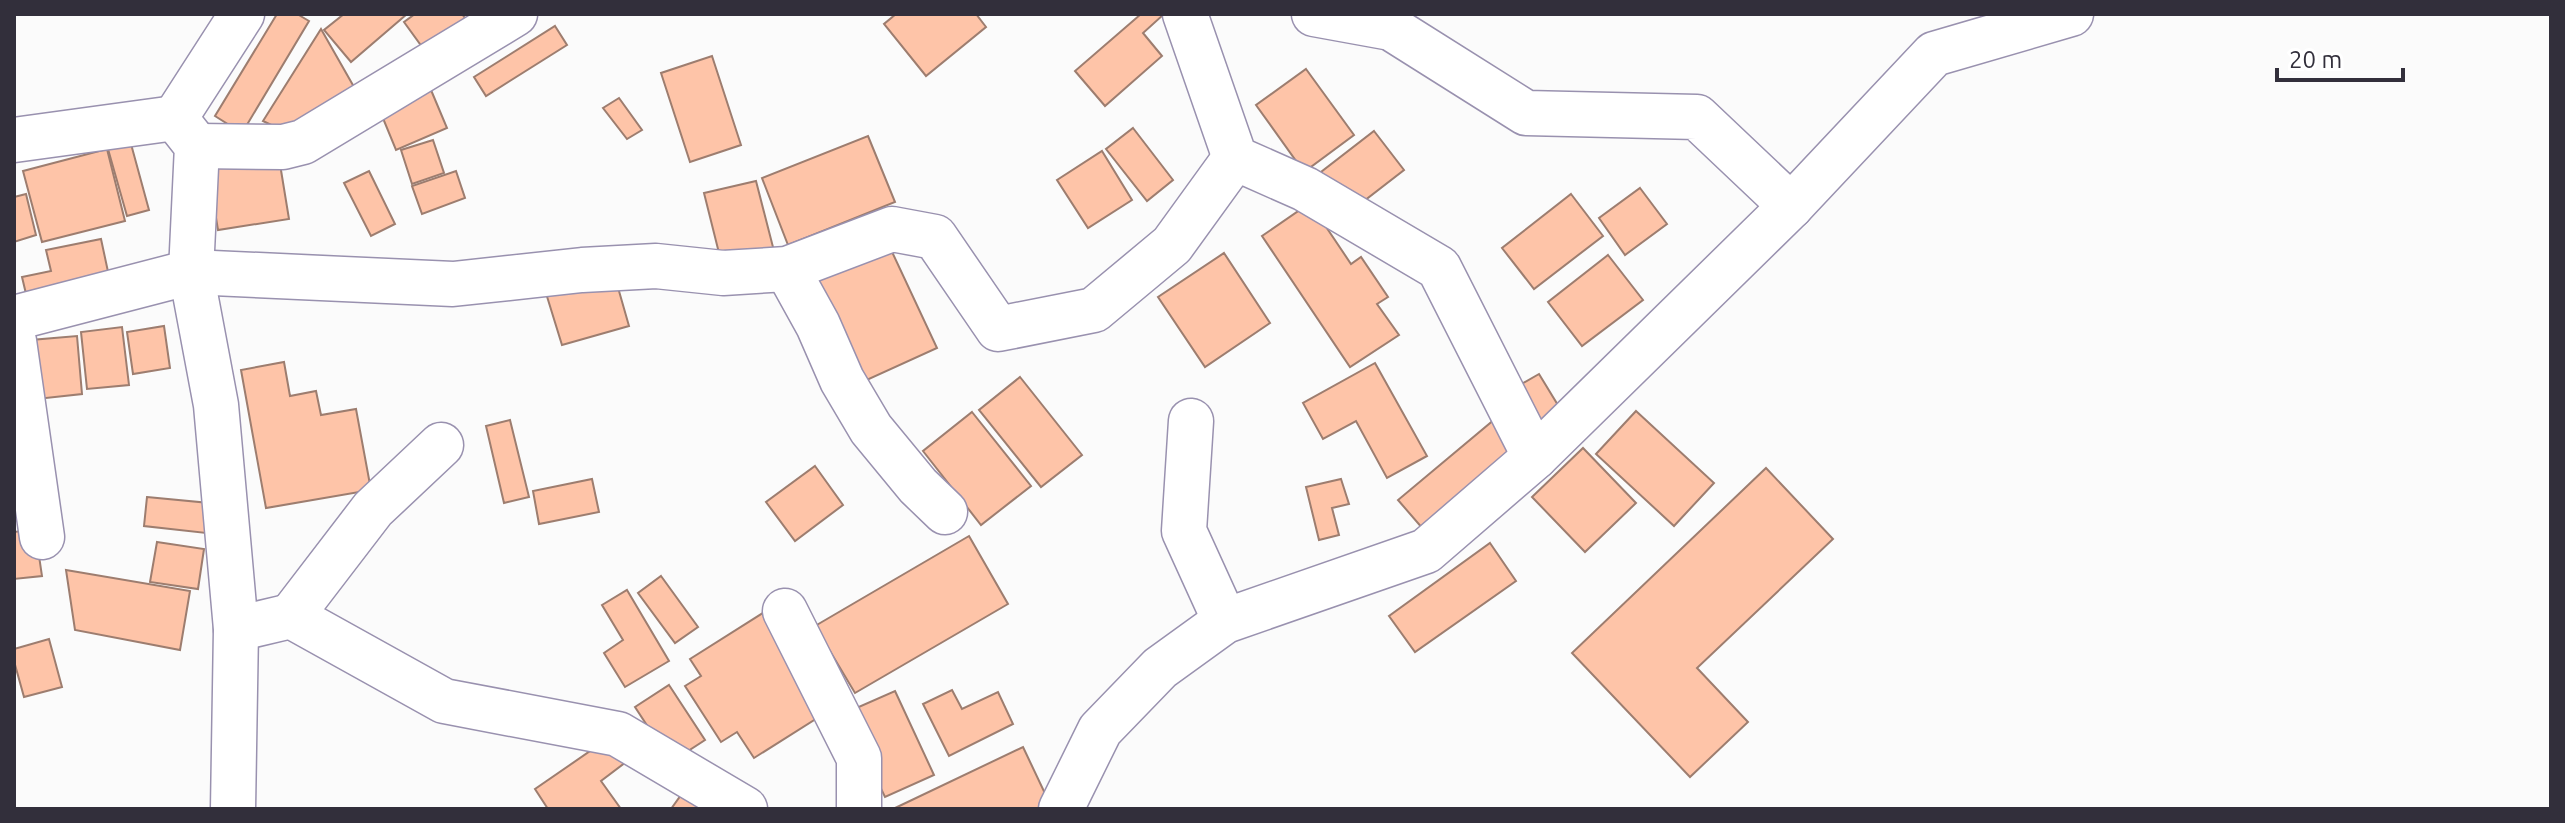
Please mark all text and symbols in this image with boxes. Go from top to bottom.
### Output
scale bar [2277,32,2403,82]
text: 20 m [2289,46,2342,73]

